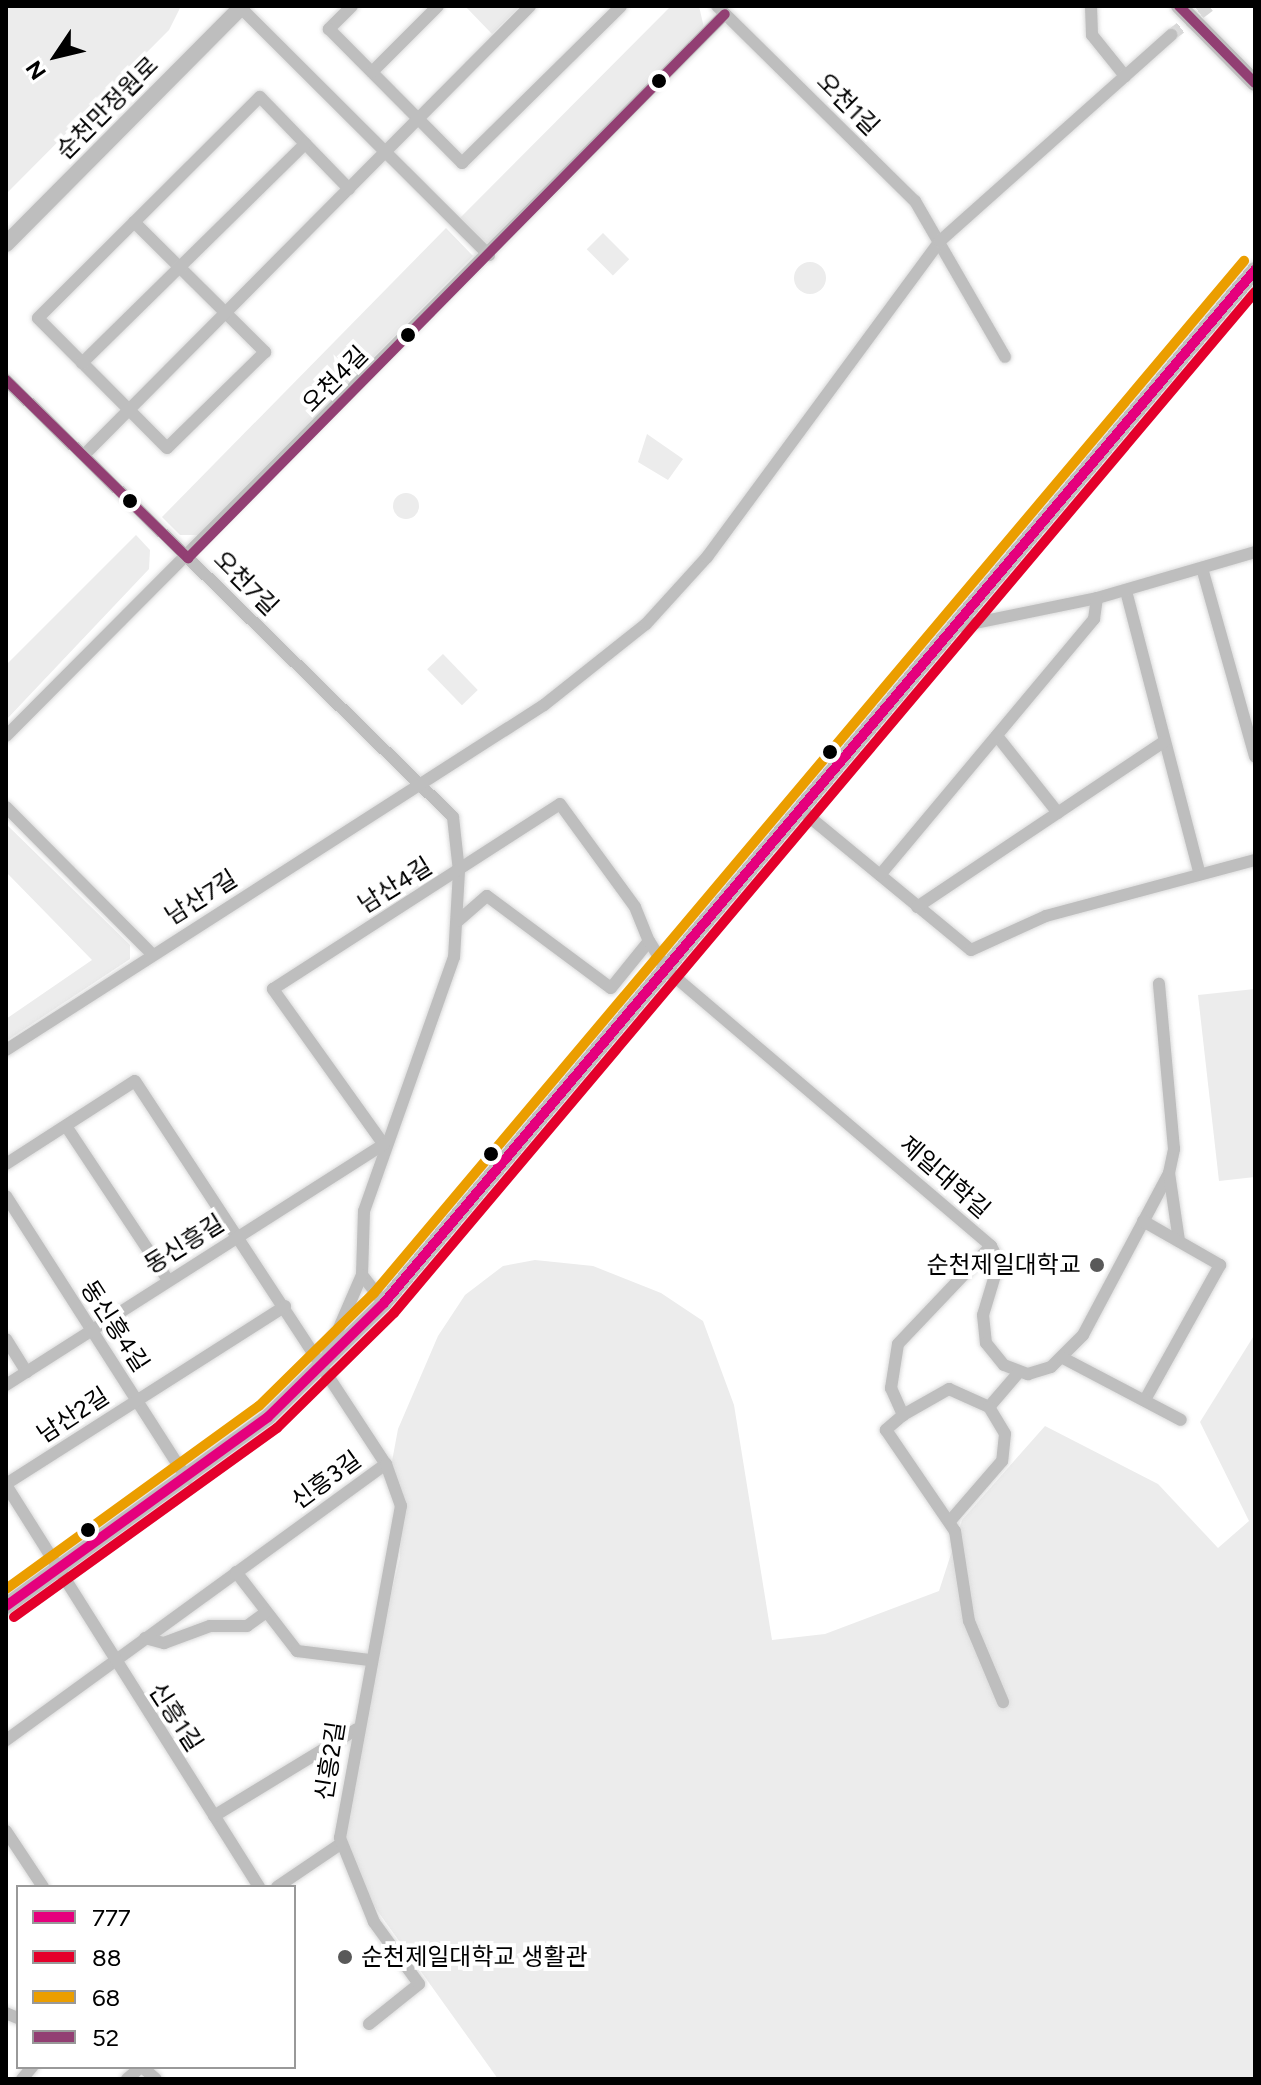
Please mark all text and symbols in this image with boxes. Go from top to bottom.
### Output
north arrow [16,16,96,96]
street label: 순천만정원로 [50,51,164,165]
text: N [20,55,52,85]
street label: 오천1길 [811,67,885,141]
unlabelled marker [651,73,667,89]
unlabelled marker [400,327,416,343]
street label: 오천4길 [296,340,374,418]
unlabelled marker [122,493,138,509]
street label: 오천7길 [208,545,284,621]
unlabelled marker [822,744,838,760]
street label: 남산4길 [353,851,437,919]
street label: 남산7길 [160,864,242,930]
street label: 제일대학길 [894,1130,996,1224]
unlabelled marker [483,1146,499,1162]
street label: 동신흥길 [139,1208,229,1280]
place label: 순천제일대학교 [926,1251,1081,1279]
marker: 순천제일대학교 [1088,1256,1106,1274]
street label: 동신흥4길 [75,1275,155,1377]
street label: 남산2길 [32,1381,114,1449]
street label: 신흥3길 [285,1445,367,1515]
unlabelled marker [80,1522,96,1538]
street label: 신흥1길 [143,1677,209,1757]
street label: 신흥2길 [310,1719,350,1803]
legend [16,1885,296,2069]
text: 777 [92,1903,131,1932]
text: 88 [92,1943,121,1972]
place label: 순천제일대학교 생활관 [361,1943,588,1971]
marker: 순천제일대학교 생활관 [336,1948,354,1966]
text: 68 [92,1983,120,2012]
text: 52 [92,2023,119,2052]

